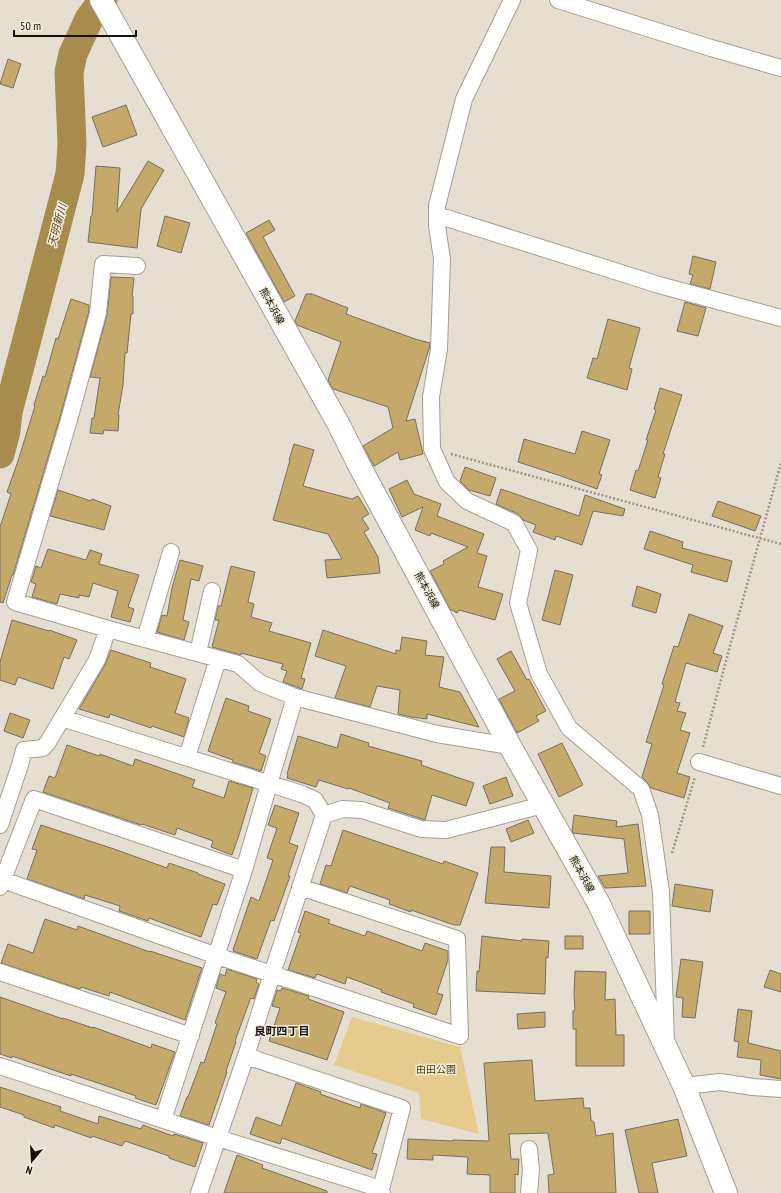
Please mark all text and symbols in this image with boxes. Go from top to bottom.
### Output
scale bar [14,12,136,38]
text: 50 m [20,18,41,33]
water label: 天明新川 [45,201,70,248]
street label: 熊本浜線 [257,285,287,327]
street label: 熊本浜線 [412,569,442,611]
street label: 熊本浜線 [567,853,597,895]
district label: 良町四丁目 [255,1024,310,1038]
park label: 由田公園 [416,1063,456,1076]
north arrow [12,1141,52,1181]
text: N [24,1163,34,1178]

